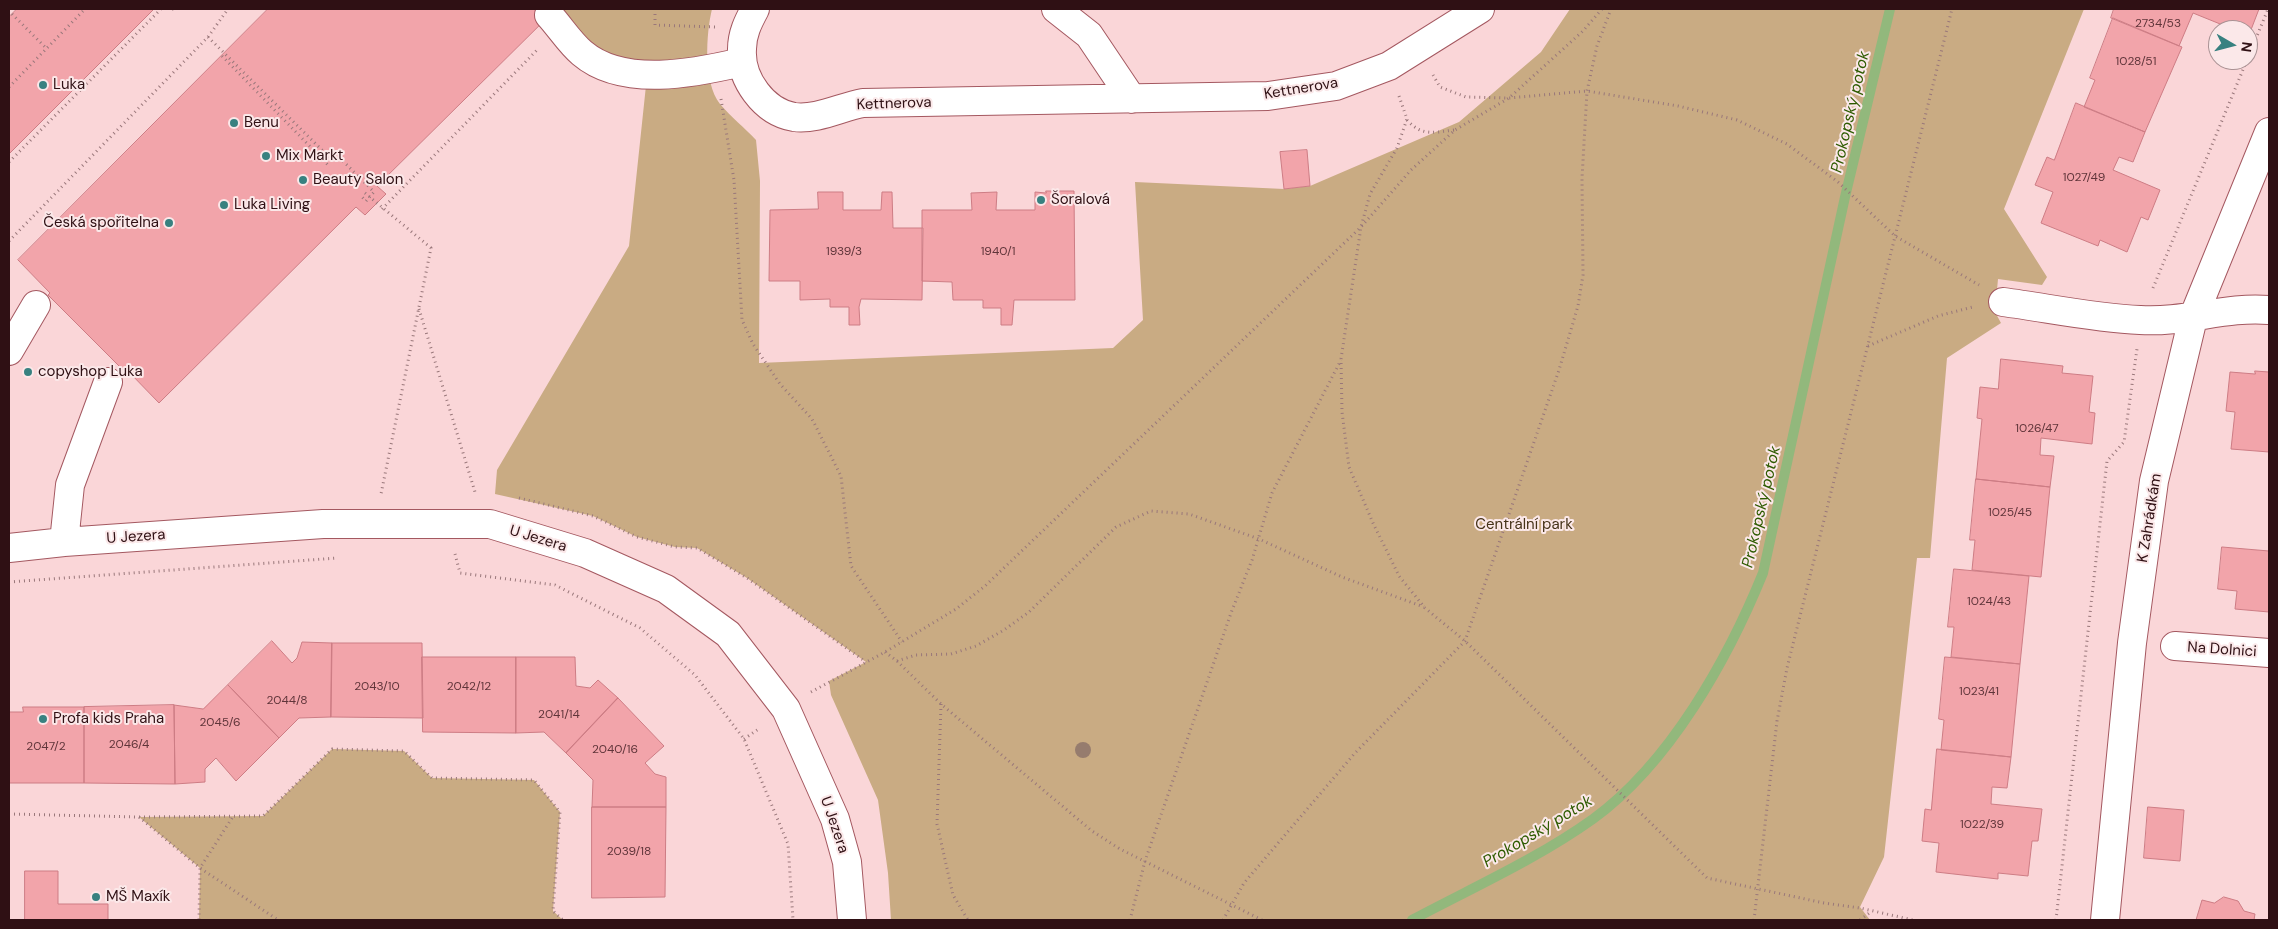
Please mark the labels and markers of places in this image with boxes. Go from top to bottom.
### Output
place label: Luka [53,76,85,94]
marker: Luka [37,79,49,91]
place label: Benu [244,114,279,132]
marker: Benu [228,117,240,129]
place label: Mix Markt [276,147,343,165]
marker: Mix Markt [260,150,272,162]
place label: Beauty Salon [313,171,403,189]
marker: Beauty Salon [297,174,309,186]
place label: Šoralová [1051,191,1110,209]
marker: Šoralová [1035,194,1047,206]
place label: Luka Living [234,196,310,214]
marker: Luka Living [218,199,230,211]
place label: Česká spořitelna [43,214,159,232]
marker: Česká spořitelna [163,217,175,229]
place label: copyshop Luka [38,363,143,381]
marker: copyshop Luka [22,366,34,378]
place label: Profa kids Praha [53,710,164,728]
marker: Profa kids Praha [37,713,49,725]
place label: MŠ Maxík [106,888,170,906]
marker: MŠ Maxík [90,891,102,903]

